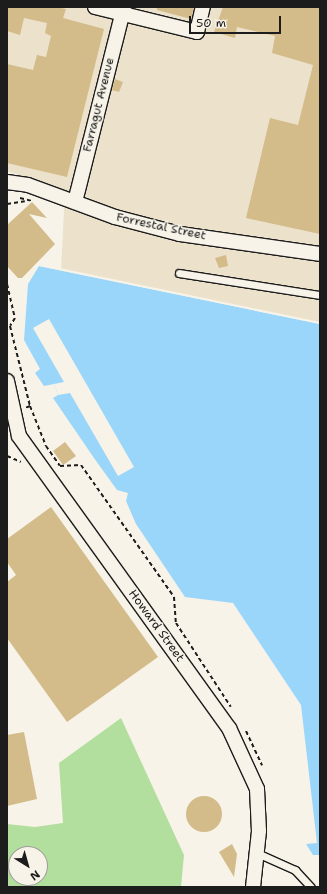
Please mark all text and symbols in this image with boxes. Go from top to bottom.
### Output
scale bar [191,8,283,34]
text: 50 m [196,15,226,31]
street label: Farragut Avenue [80,56,118,154]
street label: Forrestal Street [115,210,207,244]
street label: Howard Street [125,587,187,665]
north arrow [8,846,48,886]
text: N [27,867,43,884]

